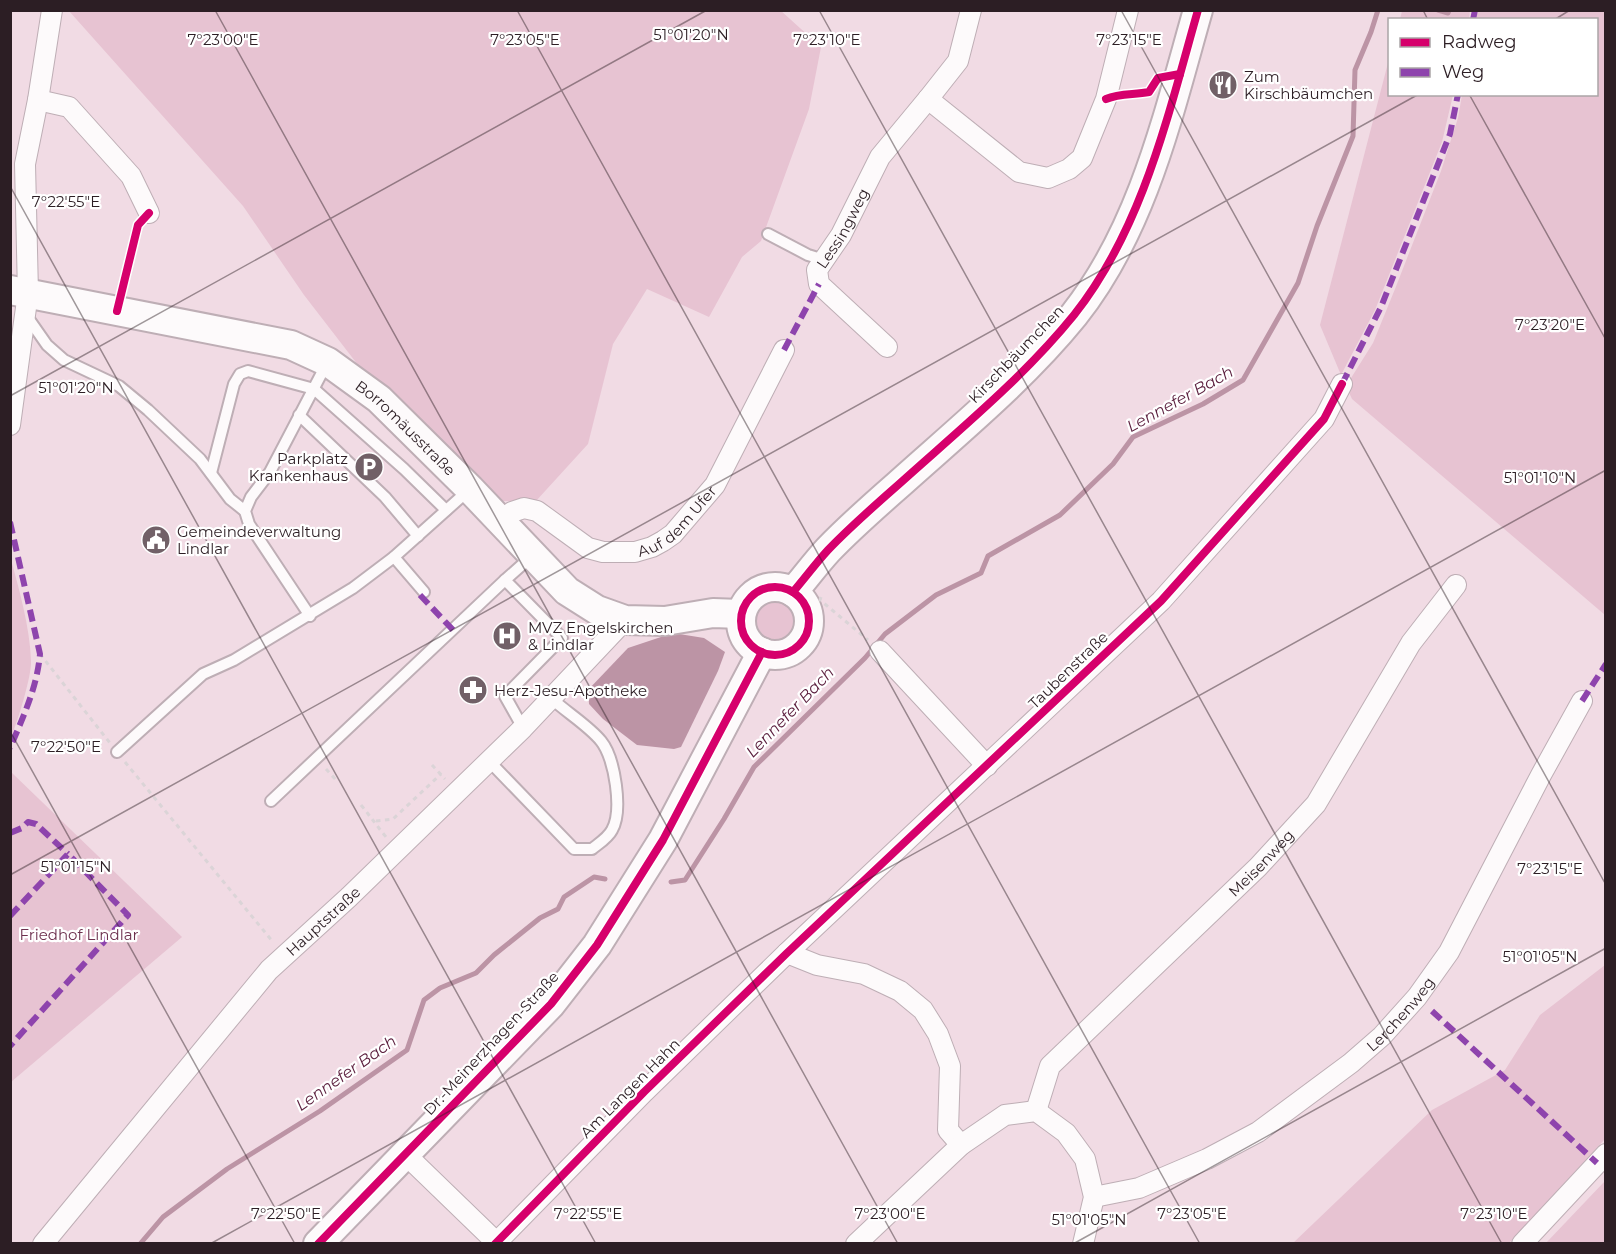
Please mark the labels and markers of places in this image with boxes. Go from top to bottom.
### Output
place label: Zum Kirschbäumchen [1244,67,1373,103]
restaurant icon: Zum Kirschbäumchen [1207,69,1239,101]
place label: Parkplatz Krankenhaus [249,449,348,485]
parking icon: Parkplatz Krankenhaus [353,451,385,483]
place label: Gemeindeverwaltung Lindlar [177,522,341,558]
public building icon: Gemeindeverwaltung Lindlar [140,524,172,556]
place label: MVZ Engelskirchen & Lindlar [528,618,673,654]
hospital icon: MVZ Engelskirchen & Lindlar [491,620,523,652]
pharmacy icon: Herz-Jesu-Apotheke [457,674,489,706]
place label: Herz-Jesu-Apotheke [494,681,647,700]

